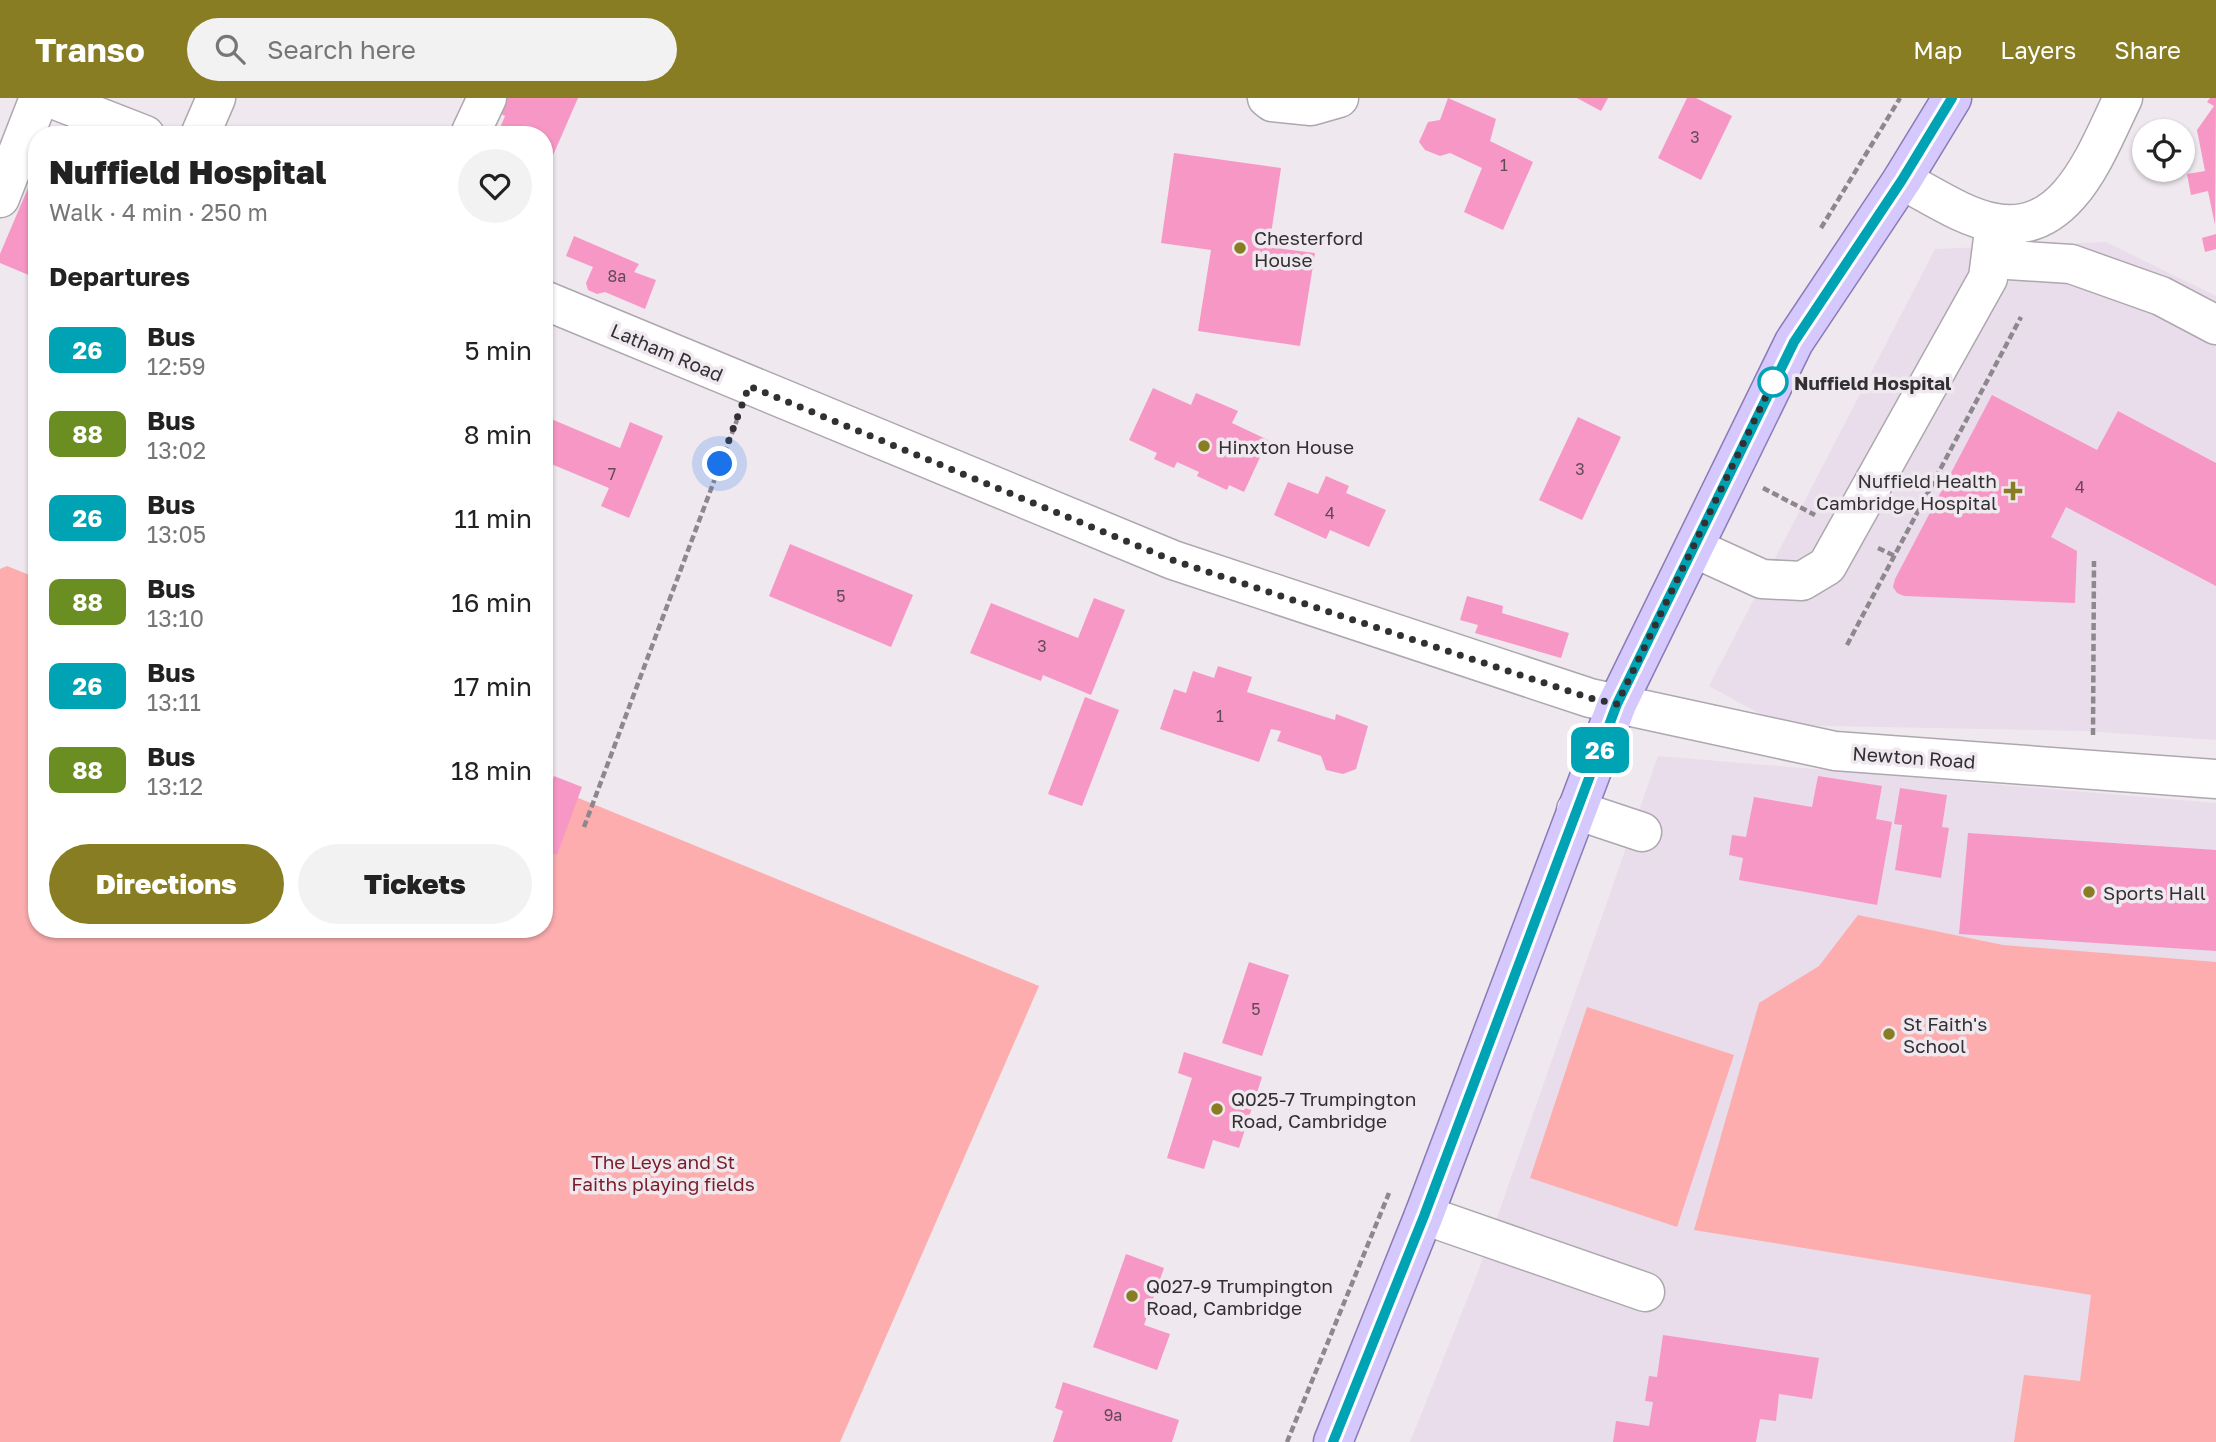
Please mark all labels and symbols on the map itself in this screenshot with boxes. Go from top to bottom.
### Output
house number: 3 [1690,127,1700,147]
house number: 1 [1500,155,1508,175]
place label: Chesterford House [1254,226,1363,271]
marker: Chesterford House [1232,240,1248,256]
house number: 8a [608,266,626,286]
street label: Latham Road [607,318,727,386]
marker: Nuffield Hospital [1758,367,1788,397]
place label: Nuffield Hospital [1794,371,1951,394]
place label: Hinxton House [1218,435,1354,458]
marker: Hinxton House [1196,438,1212,454]
your location [702,446,737,481]
house number: 3 [1575,459,1585,479]
house number: 7 [608,464,616,484]
place label: Nuffield Health Cambridge Hospital [1816,469,1997,514]
house number: 4 [2075,477,2085,497]
marker: Nuffield Health Cambridge Hospital [2003,481,2023,501]
house number: 4 [1325,503,1335,523]
house number: 5 [836,586,846,606]
house number: 3 [1037,636,1047,656]
house number: 1 [1216,706,1224,726]
line badge: 26 [1568,727,1632,773]
street label: Newton Road [1852,741,1976,773]
place label: Sports Hall [2103,881,2206,904]
marker: Sports Hall [2081,884,2097,900]
house number: 5 [1251,999,1261,1019]
place label: St Faith's School [1903,1012,1987,1057]
marker: St Faith's School [1881,1026,1897,1042]
place label: Q025-7 Trumpington Road, Cambridge [1231,1087,1416,1132]
marker: Q025-7 Trumpington Road, Cambridge [1209,1101,1225,1117]
park label: The Leys and St Faiths playing fields [571,1150,755,1195]
place label: Q027-9 Trumpington Road, Cambridge [1146,1274,1333,1319]
marker: Q027-9 Trumpington Road, Cambridge [1124,1288,1140,1304]
house number: 9a [1104,1405,1122,1425]

